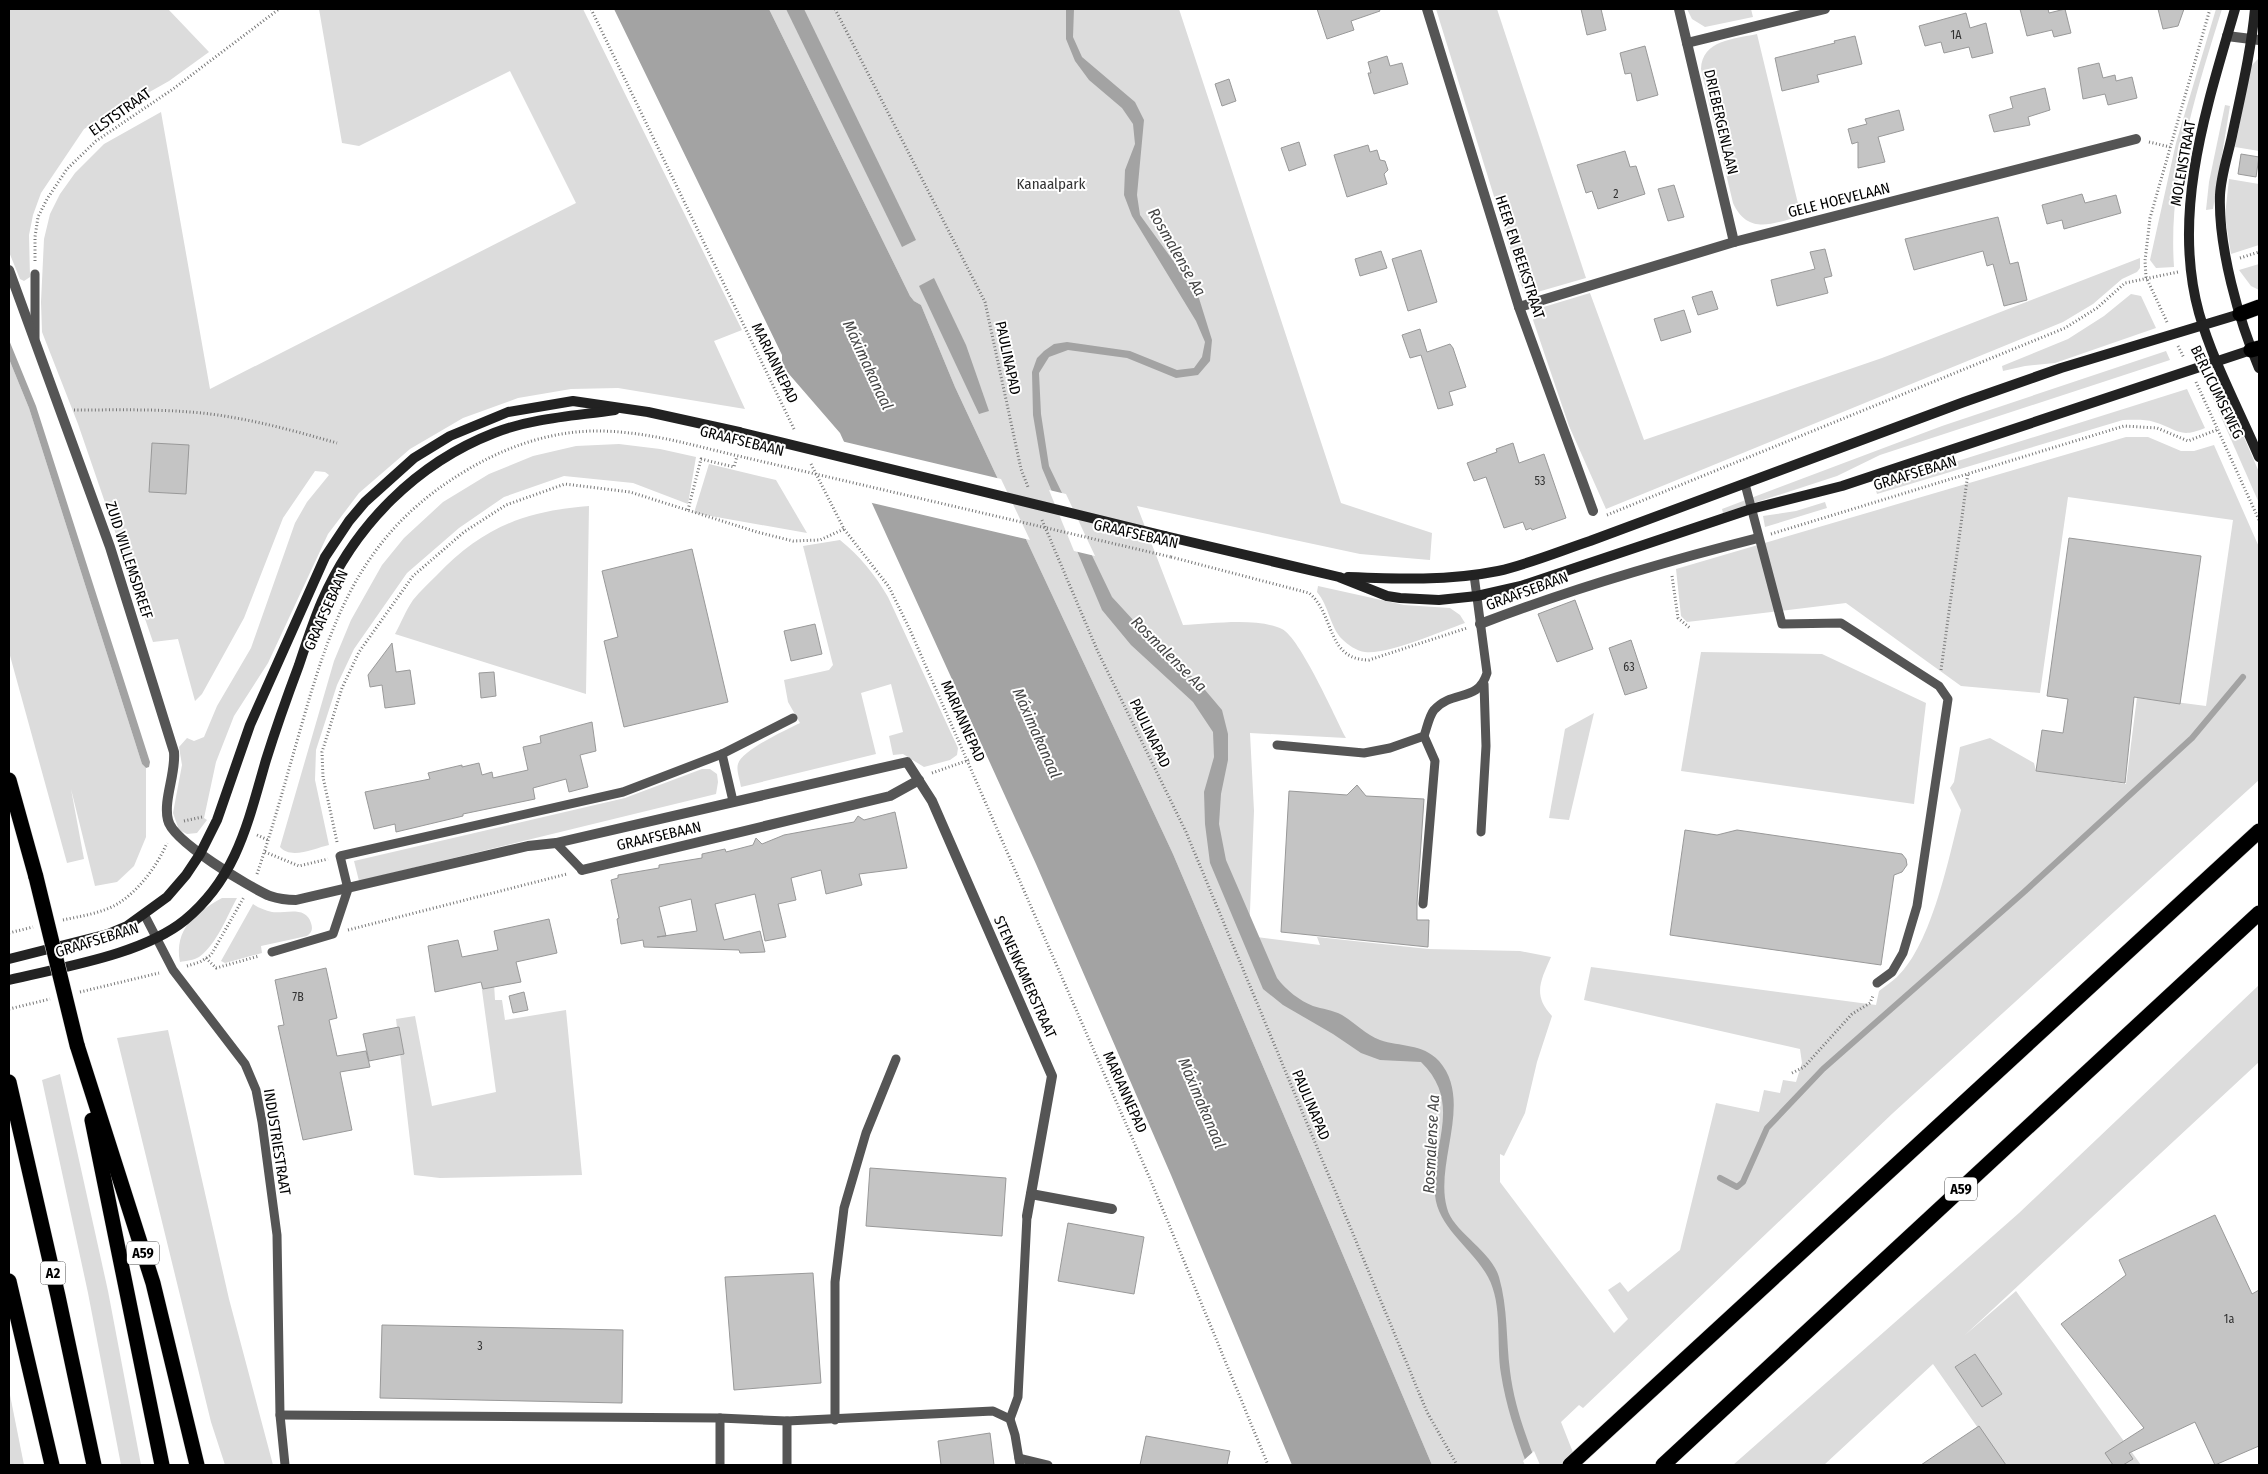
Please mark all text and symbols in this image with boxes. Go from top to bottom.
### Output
house number: 1A [1951,28,1962,42]
street label: DRIEBERGENLAAN [1700,68,1742,176]
street label: ELSTSTRAAT [86,84,154,140]
street label: MOLENSTRAAT [2167,119,2199,207]
park label: Kanaalpark [1017,175,1085,193]
street label: GELE HOEVELAAN [1786,179,1892,221]
house number: 2 [1613,187,1619,201]
street label: HEER EN BEEKSTRAAT [1492,193,1548,321]
water label: Rosmalense Aa [1144,204,1210,300]
water label: Máximakanaal [839,317,897,413]
street label: MARIANNEPAD [748,320,802,406]
street label: PAULINAPAD [991,320,1025,396]
street label: BERLICUMSEWEG [2187,342,2247,442]
street label: GRAAFSEBAAN [698,422,786,460]
street label: GRAAFSEBAAN [1871,452,1959,494]
house number: 53 [1535,474,1545,488]
street label: ZUID WILLEMSDREEF [101,499,157,622]
street label: GRAAFSEBAAN [1092,516,1180,552]
street label: GRAAFSEBAAN [300,567,352,653]
street label: GRAAFSEBAAN [1483,568,1571,614]
water label: Rosmalense Aa [1127,612,1211,696]
house number: 63 [1623,660,1635,674]
street label: MARIANNEPAD [937,677,989,765]
water label: Máximakanaal [1009,685,1065,781]
street label: PAULINAPAD [1126,696,1174,770]
street label: GRAAFSEBAAN [615,818,703,854]
street label: STENENKAMERSTRAAT [990,913,1060,1041]
street label: GRAAFSEBAAN [53,919,141,961]
house number: 7B [292,990,304,1004]
street label: MARIANNEPAD [1099,1048,1151,1136]
water label: Máximakanaal [1174,1055,1230,1151]
street label: PAULINAPAD [1288,1067,1334,1143]
street label: INDUSTRIESTRAAT [260,1087,294,1197]
water label: Rosmalense Aa [1419,1094,1443,1194]
road number: A59 [1945,1178,1977,1200]
road number: A59 [127,1242,159,1264]
road number: A2 [40,1262,66,1284]
house number: 1a [2224,1312,2234,1326]
house number: 3 [477,1339,483,1353]

